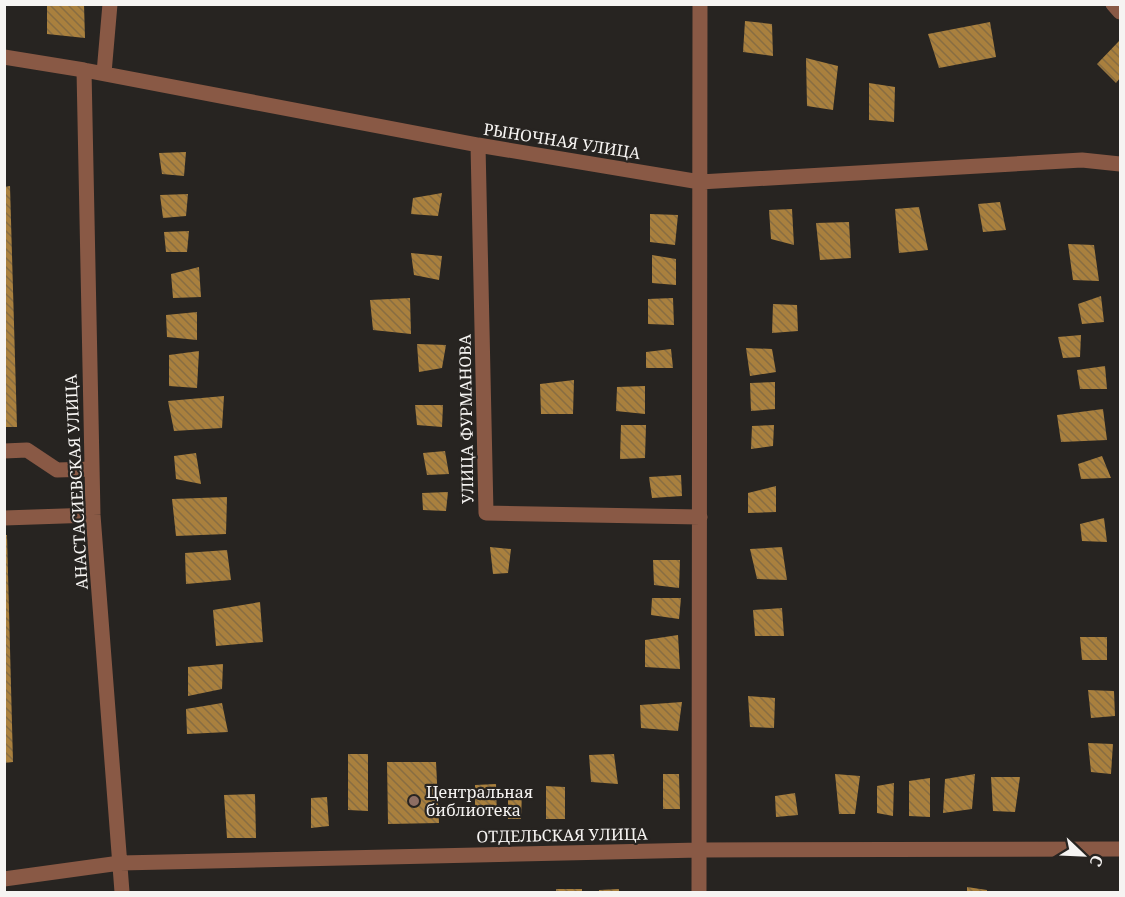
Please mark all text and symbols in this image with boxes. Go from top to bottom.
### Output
street label: РЫНОЧНАЯ УЛИЦА [482,118,643,164]
street label: УЛИЦА ФУРМАНОВА [454,333,478,504]
street label: АНАСТАСИЕВСКАЯ УЛИЦА [59,373,93,590]
place label: Центральная библиотека [426,781,533,821]
marker: Центральная библиотека [407,794,421,808]
street label: ОТДЕЛЬСКАЯ УЛИЦА [476,822,649,847]
north arrow [1053,825,1113,885]
text: С [1085,852,1109,870]

